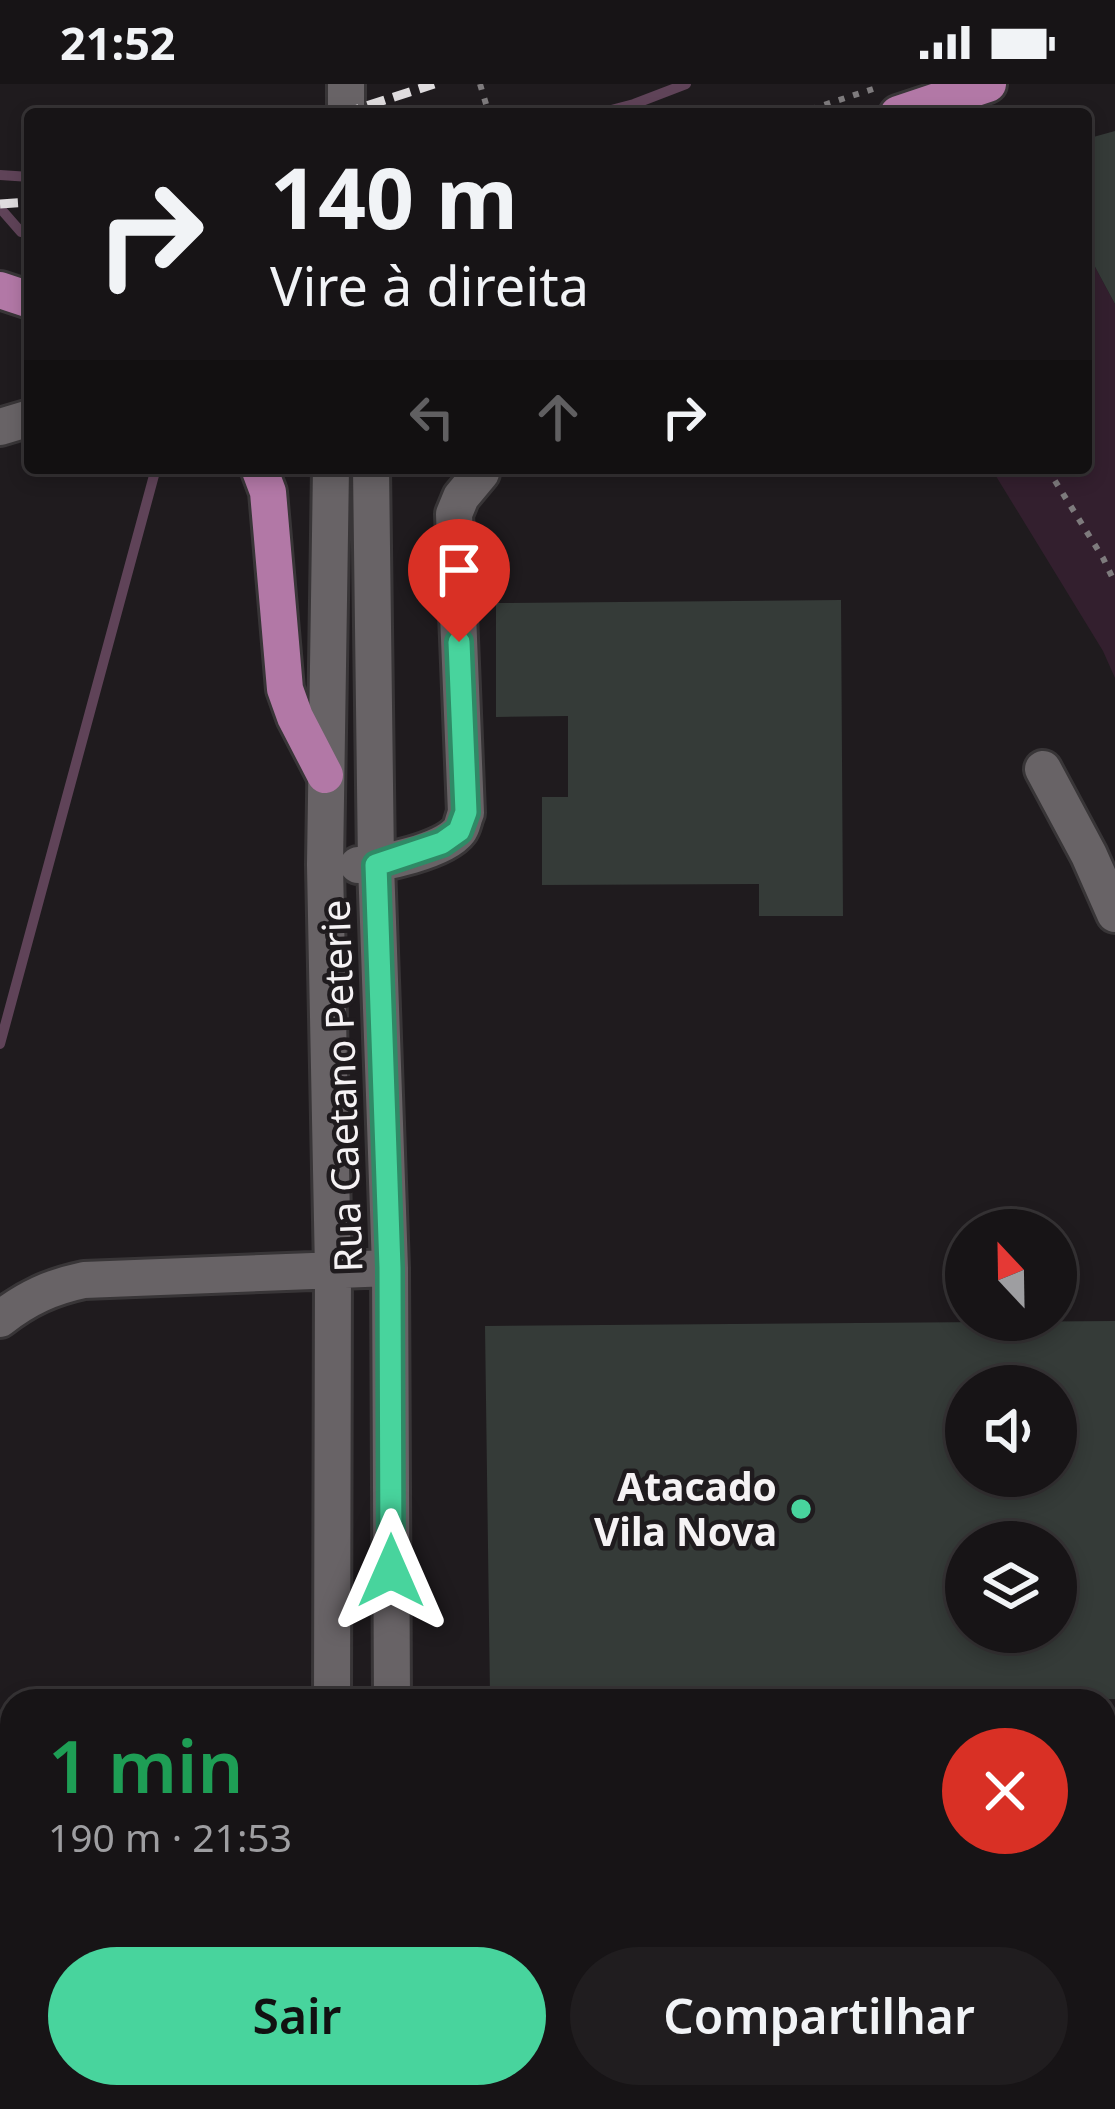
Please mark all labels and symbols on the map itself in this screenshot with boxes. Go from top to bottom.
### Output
pin [408,519,510,642]
street label: Rua Caetano Peterie [308,899,373,1273]
north arrow [945,1209,1077,1341]
place label: Atacado Vila Nova [594,1459,777,1557]
marker: Atacado Vila Nova [788,1496,814,1522]
position arrow [328,1508,454,1634]

